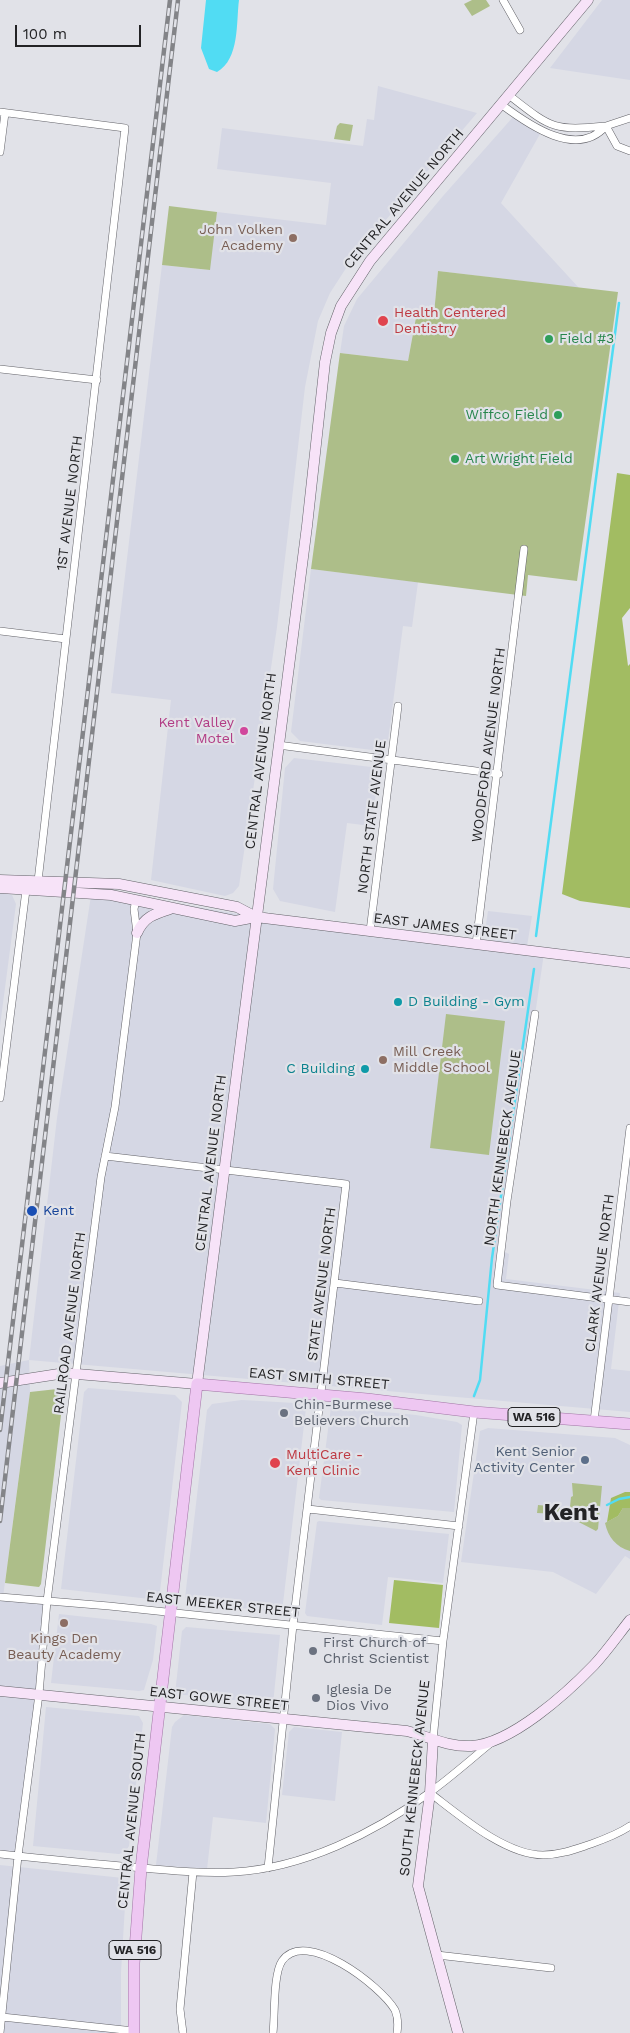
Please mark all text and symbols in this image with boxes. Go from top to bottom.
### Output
scale bar [18,15,144,47]
text: 100 m [23,25,67,43]
street label: CENTRAL AVENUE NORTH [340,126,468,272]
place label: John Volken Academy [199,222,283,254]
marker: John Volken Academy [287,232,299,244]
place label: Health Centered Dentistry [394,305,506,338]
marker: Health Centered Dentistry [376,314,390,328]
place label: Field #3 [559,331,614,347]
marker: Field #3 [543,333,555,345]
place label: Wiffco Field [466,407,548,423]
marker: Wiffco Field [552,409,564,421]
street label: 1ST AVENUE NORTH [53,434,87,572]
place label: Art Wright Field [465,451,573,467]
marker: Art Wright Field [449,453,461,465]
street label: WOODFORD AVENUE NORTH [469,647,509,843]
street label: CENTRAL AVENUE NORTH [242,672,280,850]
place label: Kent Valley Motel [158,715,234,748]
marker: Kent Valley Motel [238,725,250,737]
street label: NORTH STATE AVENUE [354,739,390,895]
street label: EAST JAMES STREET [373,910,517,944]
place label: D Building - Gym [408,994,525,1010]
marker: D Building - Gym [392,996,404,1008]
place label: Mill Creek Middle School [393,1044,490,1076]
street label: NORTH KENNEBECK AVENUE [481,1049,525,1247]
marker: Mill Creek Middle School [377,1054,389,1066]
place label: C Building [286,1061,355,1077]
marker: C Building [359,1063,371,1075]
street label: CENTRAL AVENUE NORTH [192,1074,230,1252]
street label: CLARK AVENUE NORTH [582,1193,618,1353]
place label: Kent [43,1203,74,1219]
marker: Kent [25,1204,39,1218]
street label: STATE AVENUE NORTH [304,1206,340,1362]
street label: RAILROAD AVENUE NORTH [50,1231,90,1415]
street label: EAST SMITH STREET [248,1364,390,1394]
place label: Chin-Burmese Believers Church [294,1397,409,1430]
marker: Chin-Burmese Believers Church [278,1407,290,1419]
road number: WA 516 [508,1408,560,1426]
place label: Kent Senior Activity Center [474,1444,575,1476]
place label: MultiCare - Kent Clinic [286,1447,363,1480]
marker: Kent Senior Activity Center [579,1454,591,1466]
marker: MultiCare - Kent Clinic [268,1456,282,1470]
district label: Kent [544,1499,598,1527]
street label: EAST MEEKER STREET [145,1589,301,1621]
marker: Kings Den Beauty Academy [58,1617,70,1629]
place label: Kings Den Beauty Academy [7,1631,121,1664]
place label: First Church of Christ Scientist [323,1635,429,1668]
marker: First Church of Christ Scientist [307,1645,319,1657]
street label: SOUTH KENNEBECK AVENUE [396,1679,434,1877]
place label: Iglesia De Dios Vivo [326,1682,392,1714]
street label: EAST GOWE STREET [148,1683,290,1715]
marker: Iglesia De Dios Vivo [310,1692,322,1704]
street label: CENTRAL AVENUE SOUTH [114,1732,150,1910]
road number: WA 516 [109,1940,161,1960]

